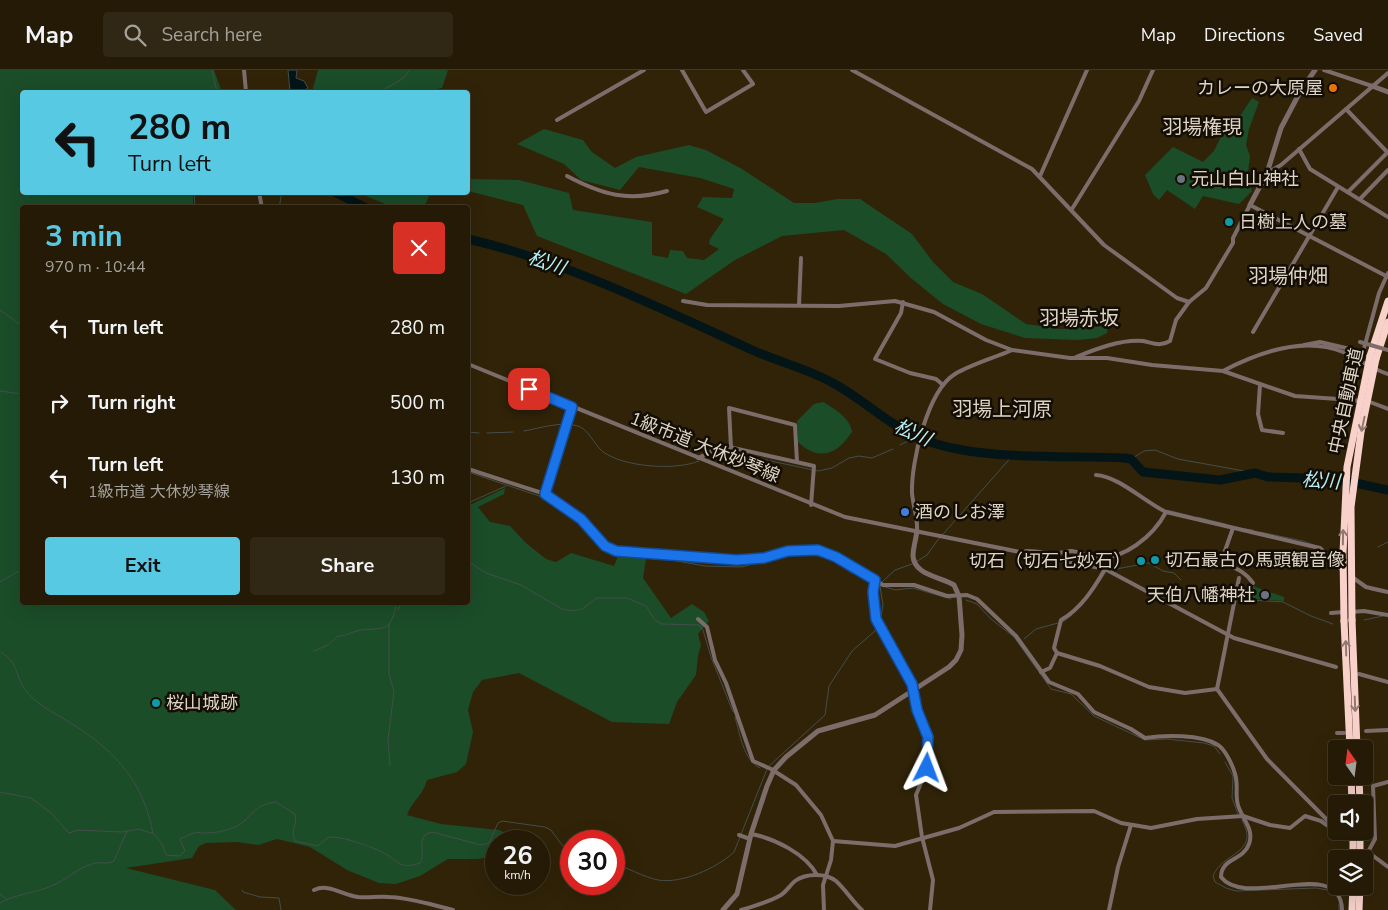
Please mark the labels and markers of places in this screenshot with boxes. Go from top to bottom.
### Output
place label: カレーの大原屋 [1197,76,1323,100]
marker: カレーの大原屋 [1327,82,1339,94]
place label: 元山白山神社 [1191,167,1299,191]
marker: 元山白山神社 [1175,173,1187,185]
place label: 日樹上人の墓 [1239,210,1347,234]
marker: 日樹上人の墓 [1223,216,1235,228]
pin [508,368,550,410]
place label: 酒のしお澤 [915,500,1005,524]
marker: 酒のしお澤 [899,506,911,518]
place label: 切石最古の馬頭観音像 [1165,548,1345,572]
place label: 切石（切石七妙石） [969,549,1131,573]
marker: 切石最古の馬頭観音像 [1149,554,1161,566]
marker: 切石（切石七妙石） [1135,555,1147,567]
place label: 天伯八幡神社 [1147,583,1255,607]
marker: 天伯八幡神社 [1259,589,1271,601]
place label: 桜山城跡 [166,691,238,715]
marker: 桜山城跡 [150,697,162,709]

